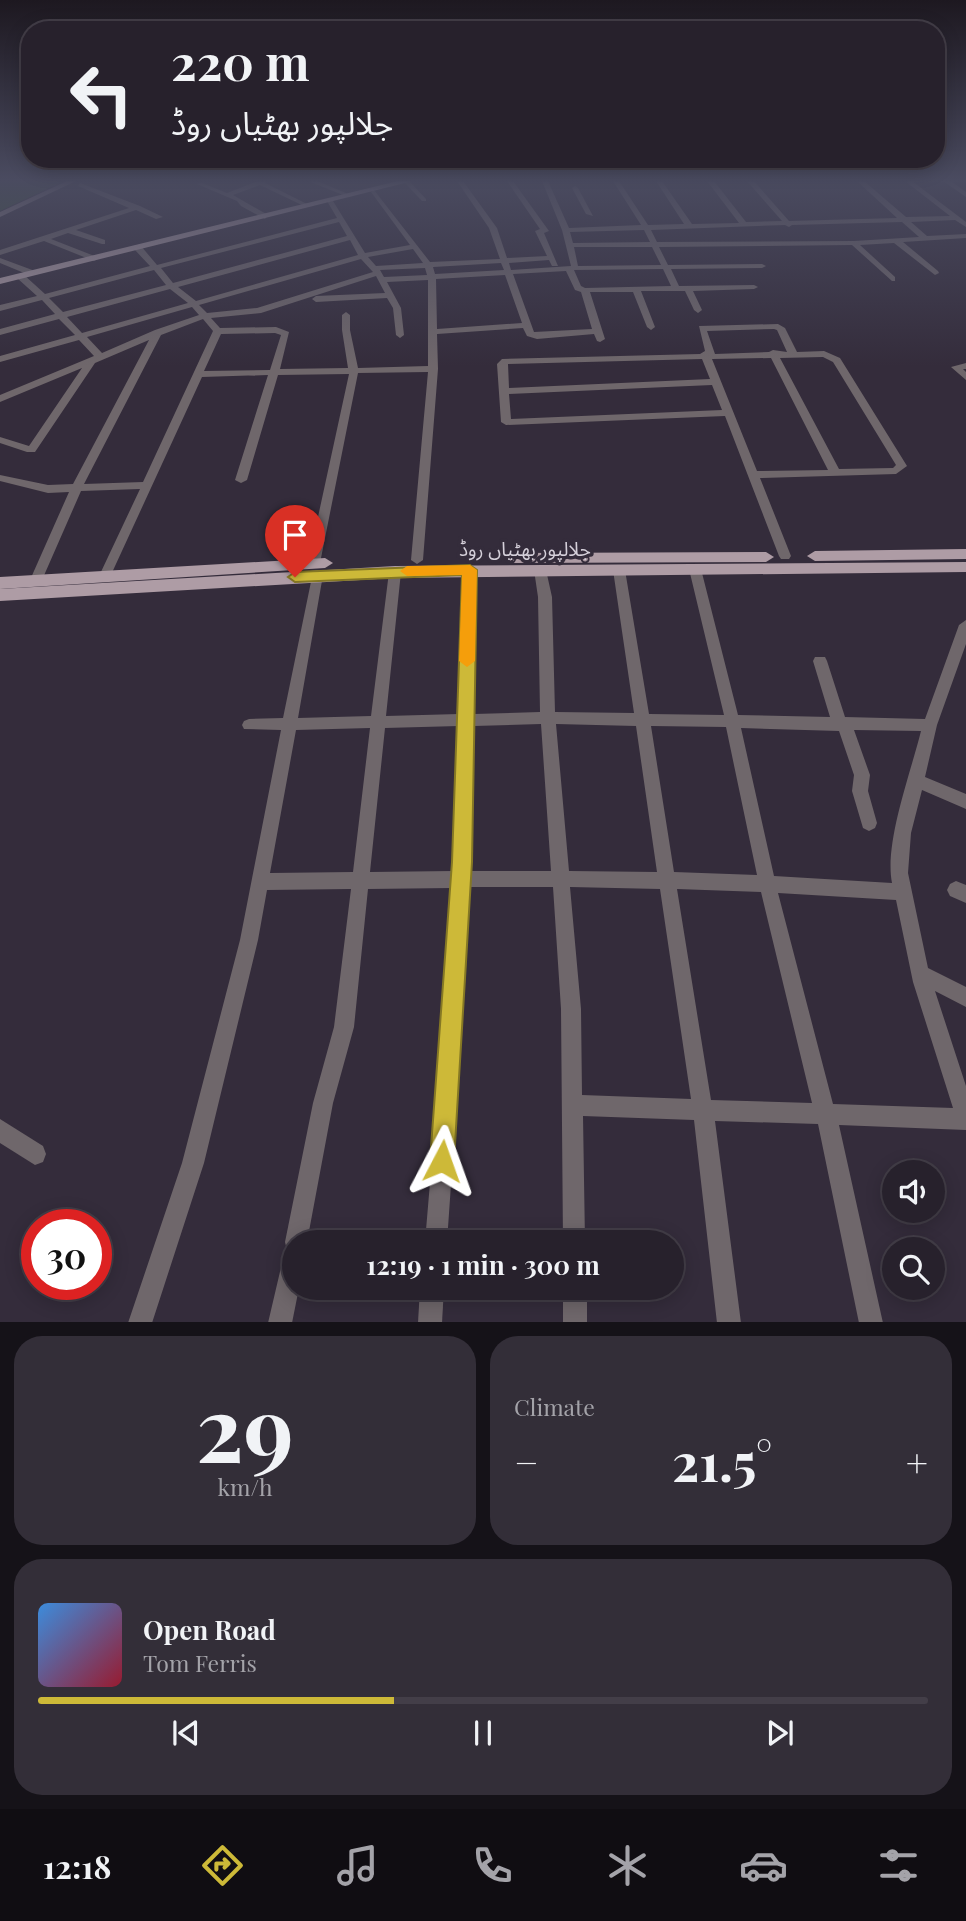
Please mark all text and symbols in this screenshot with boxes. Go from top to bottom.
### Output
text: 220 m [171,28,310,93]
icon: left [56,49,147,140]
text: جلالپور بھٹیاں روڈ [171,100,393,143]
pin [265,505,325,577]
icon: arrive [276,516,314,554]
street label: جلالپور بھٹیاں روڈ [459,535,591,562]
position arrow [405,1124,479,1198]
map controls [882,1160,945,1300]
button: sound [882,1160,945,1223]
speed limit sign: 30 [21,1209,112,1300]
button: search [882,1237,945,1300]
text: 12:19 · 1 min · 300 m [366,1247,600,1282]
text: 29 [196,1365,294,1486]
text: Climate [514,1391,595,1422]
text: 21.5° [672,1426,772,1495]
text: − [514,1436,539,1487]
text: + [906,1436,928,1487]
text: km/h [217,1471,273,1502]
text: Open Road [143,1612,276,1647]
text: Tom Ferris [143,1647,257,1678]
icon: previous [167,1714,205,1752]
icon: pause [464,1714,502,1752]
icon: next [761,1714,799,1752]
icon: directions [198,1841,247,1890]
icon: music [333,1841,382,1890]
icon: phone [468,1841,517,1890]
icon: climate [603,1841,652,1890]
icon: car [739,1841,788,1890]
icon: filters [874,1841,923,1890]
text: 12:18 [43,1844,112,1887]

